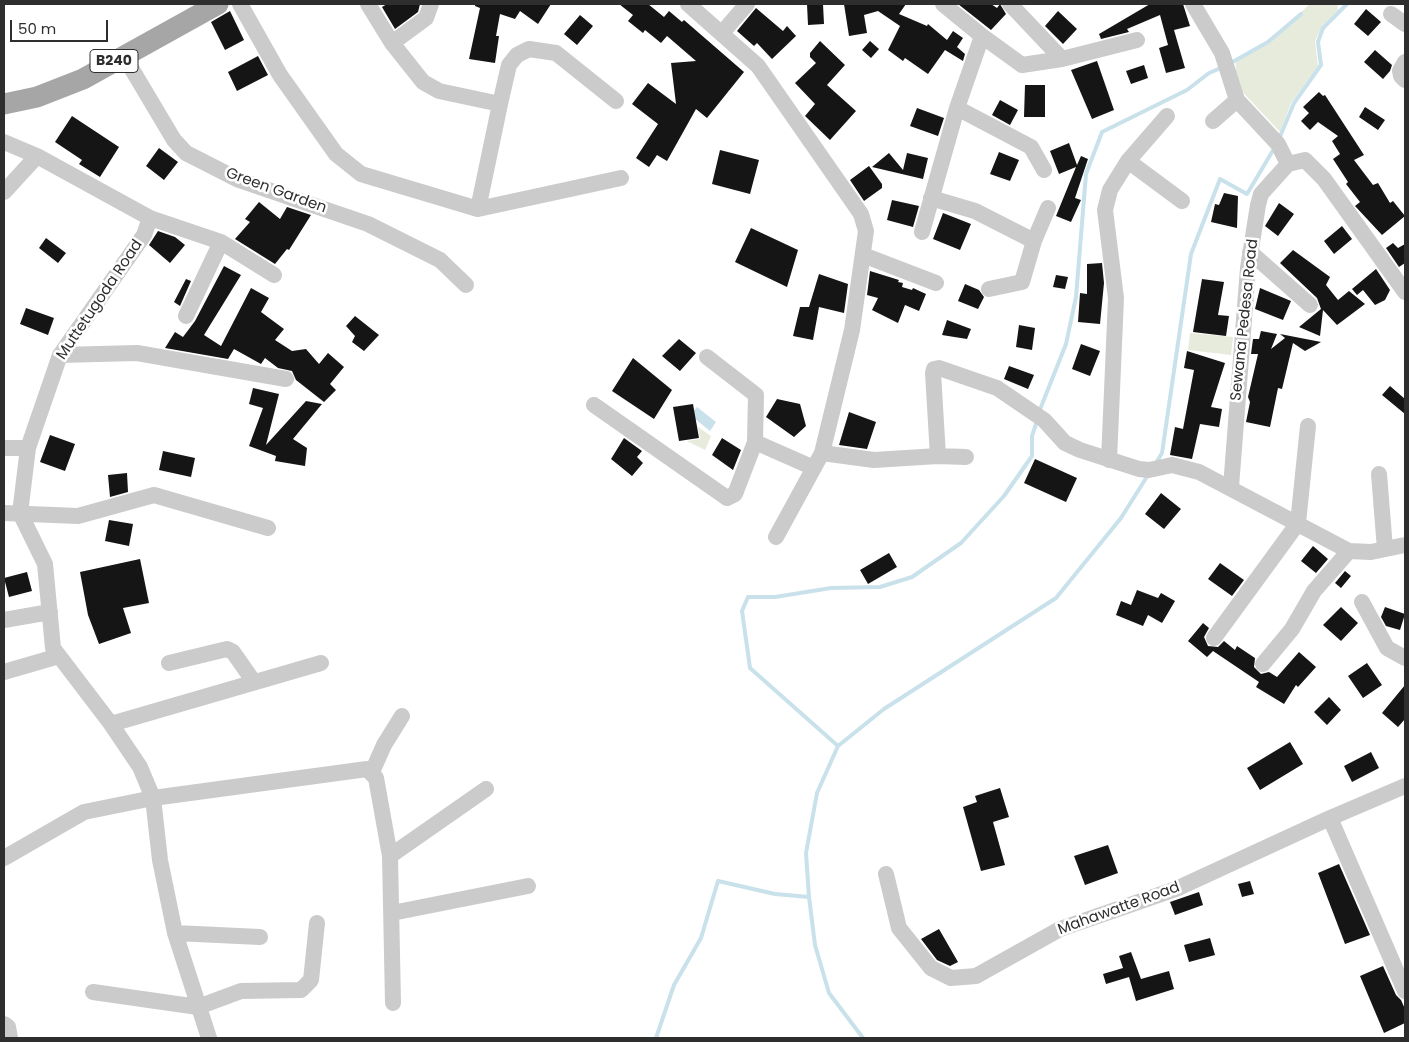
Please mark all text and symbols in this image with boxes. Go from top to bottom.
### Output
scale bar [12,10,110,42]
text: 50 m [18,18,56,39]
road number: B240 [90,49,138,72]
street label: Green Garden [223,164,329,218]
street label: Muttetugoda Road [53,237,147,363]
street label: Sewana Pedesa Road [1228,238,1262,402]
street label: Mahawatte Road [1056,879,1182,939]

